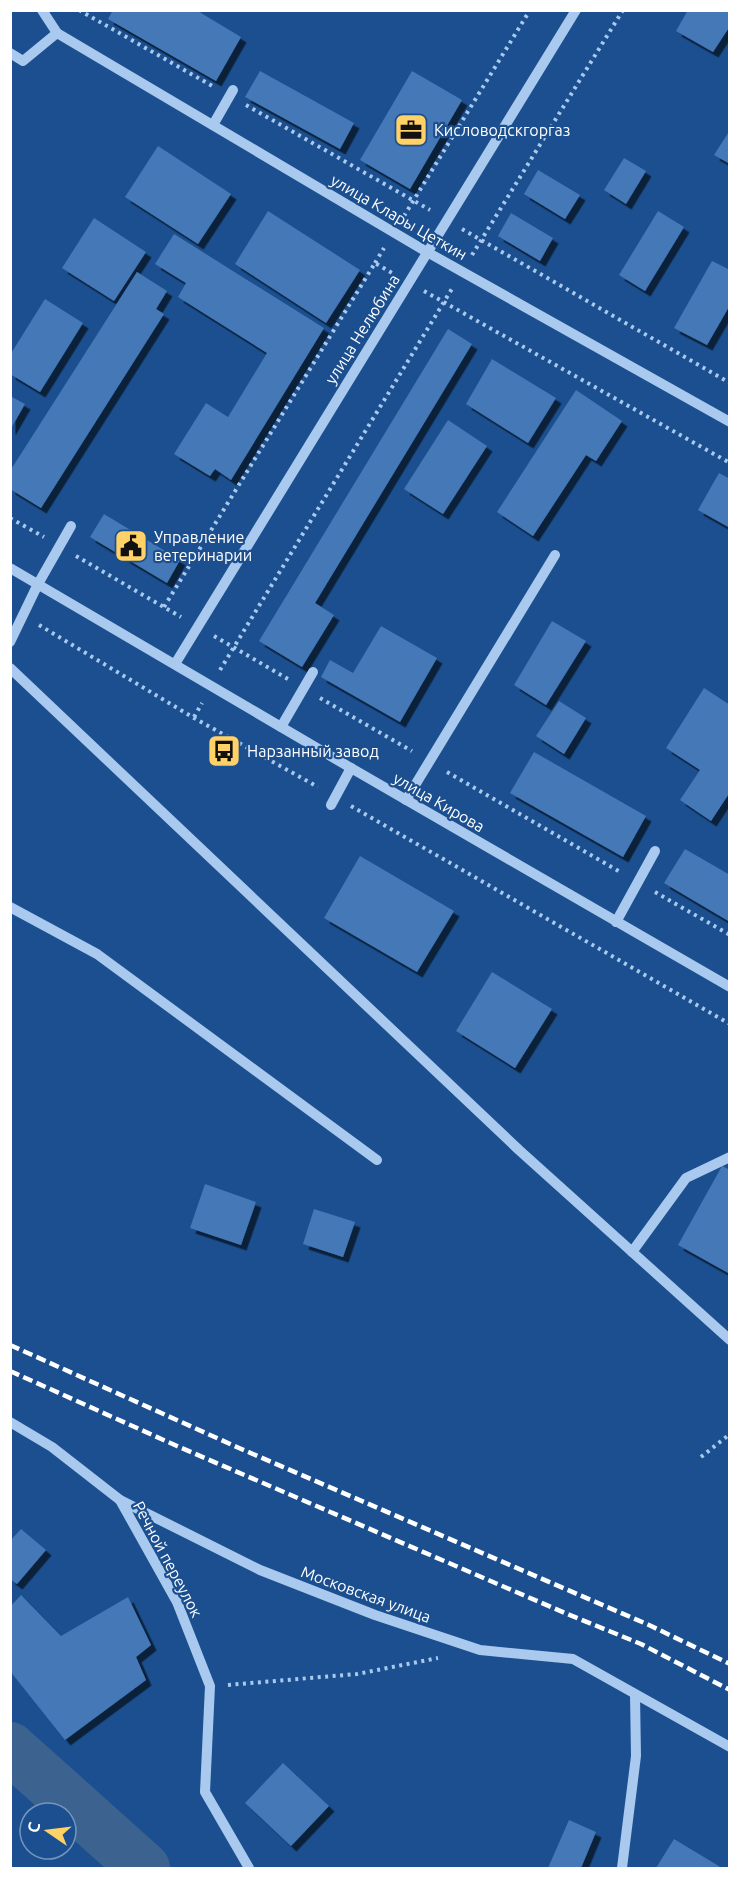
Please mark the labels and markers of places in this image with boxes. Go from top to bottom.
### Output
office icon: Кисловодскгоргаз [393,112,429,148]
place label: Кисловодскгоргаз [434,121,570,139]
public building icon: Управление ветеринарии [113,528,149,564]
place label: Управление ветеринарии [154,528,252,564]
bus stop icon: Нарзанный завод [206,733,242,769]
place label: Нарзанный завод [247,742,379,760]

